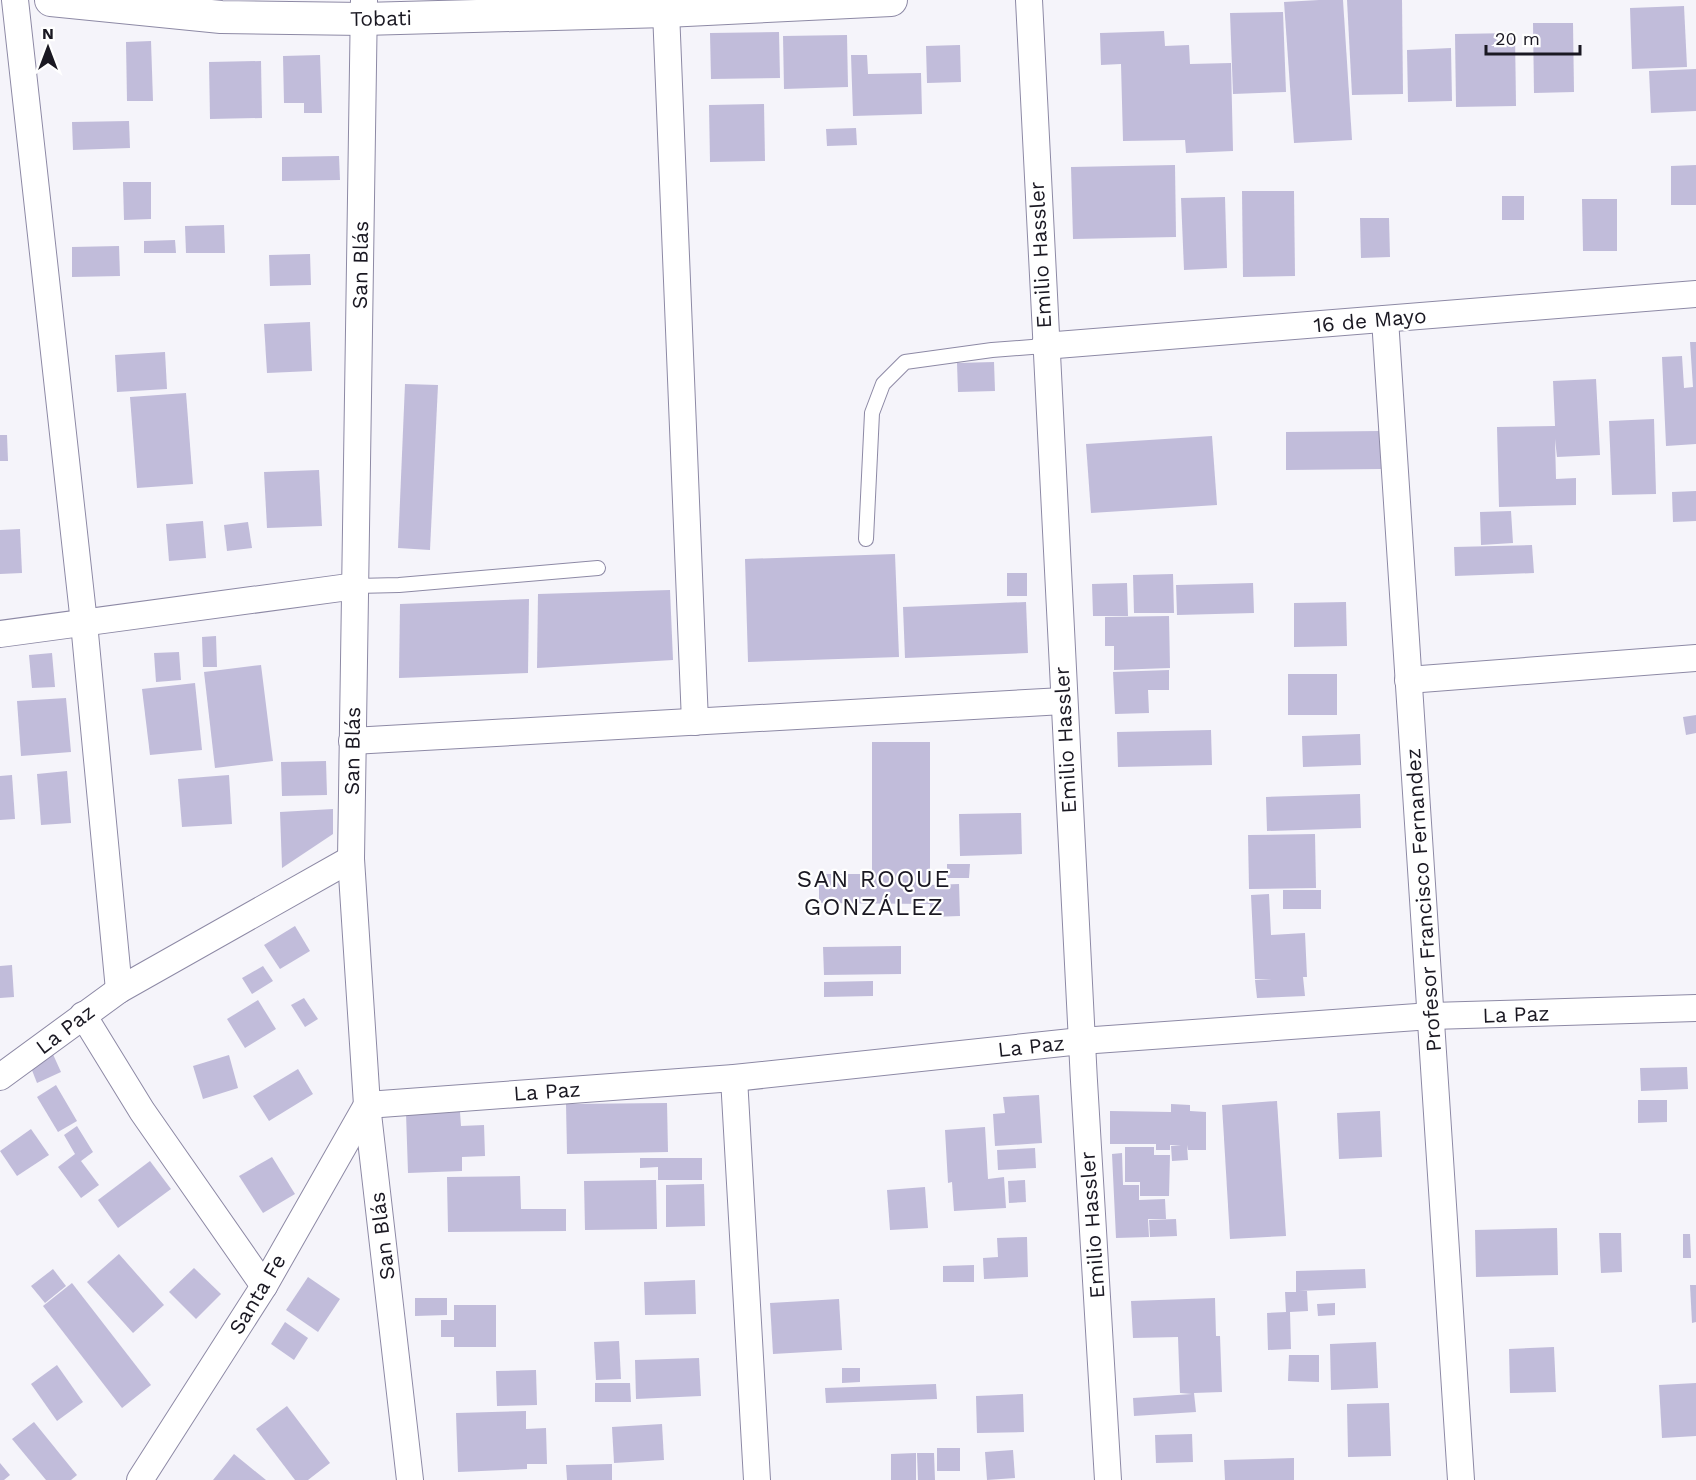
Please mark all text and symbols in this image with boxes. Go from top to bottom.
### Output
street label: Tobati [350,5,412,31]
north arrow [18,18,78,78]
scale bar [1486,18,1580,56]
text: N [42,24,54,43]
text: 20 m [1495,28,1540,49]
street label: Emilio Hassler [1024,180,1056,329]
street label: San Blás [347,221,373,309]
street label: 16 de Mayo [1313,303,1427,337]
street label: Emilio Hassler [1049,665,1081,814]
street label: San Blás [339,707,365,795]
street label: Profesor Francisco Fernandez [1400,747,1446,1053]
district label: SAN ROQUE GONZÁLEZ [797,865,951,921]
street label: La Paz [31,999,99,1059]
street label: La Paz [1482,1000,1550,1028]
street label: La Paz [996,1030,1066,1062]
street label: La Paz [513,1076,581,1106]
street label: Emilio Hassler [1074,1150,1110,1299]
street label: San Blás [364,1191,400,1281]
street label: Santa Fe [223,1249,291,1339]

